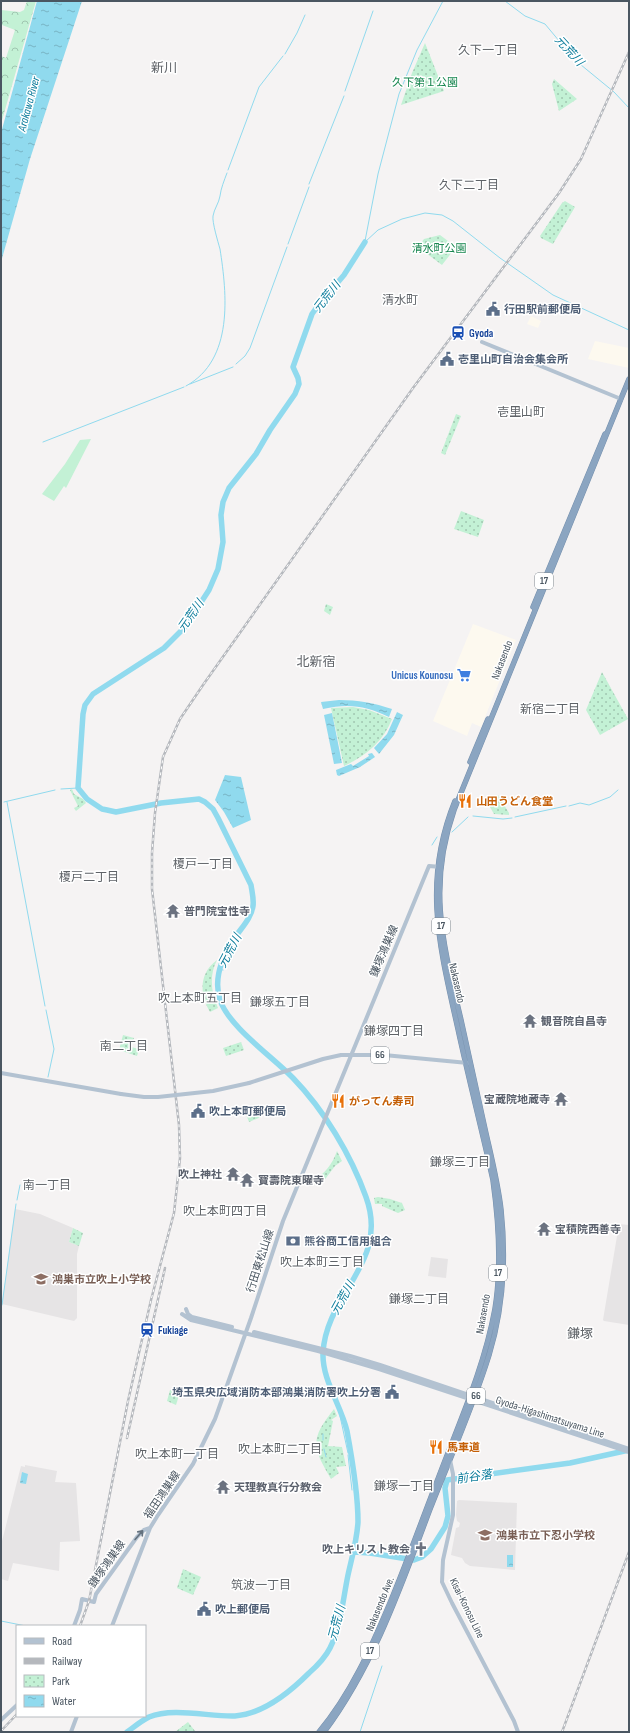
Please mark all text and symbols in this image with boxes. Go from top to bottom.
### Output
water label: 元荒川 [551,33,588,71]
district label: 久下一丁目 [458,43,518,58]
district label: 新川 [151,60,177,76]
water label: Arakawa River [14,74,44,134]
park label: 久下第１公園 [392,76,458,89]
district label: 久下二丁目 [439,178,499,193]
park label: 清水町公園 [412,242,467,255]
water label: 元荒川 [310,277,345,316]
district label: 清水町 [382,293,418,308]
public building icon: 行田駅前郵便局 [485,301,501,317]
place label: 行田駅前郵便局 [504,303,581,316]
station icon: Gyoda [450,325,466,341]
place label: Gyoda [469,327,494,340]
public building icon: 壱里山町自治会集会所 [439,351,455,367]
place label: 壱里山町自治会集会所 [458,353,568,366]
district label: 壱里山町 [497,405,545,420]
road number: 17 [535,573,553,589]
water label: 元荒川 [175,595,209,635]
street label: Nakasendo [489,638,515,681]
district label: 北新宿 [296,654,336,670]
supermarket icon: Unicus Kounosu [456,667,472,683]
place label: Unicus Kounosu [391,669,453,682]
district label: 新宿二丁目 [520,702,580,717]
restaurant icon: 山田うどん食堂 [457,793,473,809]
place label: 山田うどん食堂 [476,795,553,808]
district label: 榎戸一丁目 [173,857,233,872]
district label: 榎戸二丁目 [59,870,119,885]
temple icon: 普門院宝性寺 [165,903,181,919]
place label: 普門院宝性寺 [184,905,250,918]
road number: 17 [432,918,450,934]
street label: 鎌塚鴻巣線 [367,923,401,979]
water label: 元荒川 [215,930,246,970]
street label: Nakasendo [446,962,468,1005]
district label: 吹上本町五丁目 [158,991,242,1006]
district label: 鎌塚五丁目 [250,995,310,1010]
temple icon: 観音院自昌寺 [522,1013,538,1029]
place label: 観音院自昌寺 [541,1015,607,1028]
district label: 鎌塚四丁目 [364,1024,424,1039]
district label: 南二丁目 [100,1039,148,1054]
road number: 66 [371,1047,389,1063]
temple icon: 宝蔵院地蔵寺 [553,1091,569,1107]
restaurant icon: がってん寿司 [330,1093,346,1109]
place label: 宝蔵院地蔵寺 [484,1093,550,1106]
place label: がってん寿司 [349,1095,414,1108]
public building icon: 吹上本町郵便局 [190,1103,206,1119]
place label: 吹上本町郵便局 [209,1105,286,1118]
district label: 鎌塚三丁目 [430,1155,490,1170]
temple icon: 吹上神社 [225,1166,241,1182]
place label: 吹上神社 [178,1168,222,1181]
temple icon: 寶壽院東曜寺 [239,1172,255,1188]
place label: 寶壽院東曜寺 [258,1174,324,1187]
district label: 南一丁目 [23,1178,71,1193]
district label: 吹上本町四丁目 [183,1204,267,1219]
temple icon: 宝積院西善寺 [536,1221,552,1237]
place label: 宝積院西善寺 [555,1223,621,1236]
street label: 行田東松山線 [244,1228,276,1294]
bank icon: 熊谷商工信用組合 [285,1233,301,1249]
place label: 熊谷商工信用組合 [304,1235,392,1248]
district label: 吹上本町三丁目 [280,1255,364,1270]
road number: 17 [489,1265,507,1281]
school or university icon: 鴻巣市立吹上小学校 [33,1271,49,1287]
place label: 鴻巣市立吹上小学校 [52,1273,151,1286]
water label: 元荒川 [328,1277,359,1317]
district label: 鎌塚二丁目 [389,1292,449,1307]
street label: Nakasendo [473,1292,493,1335]
station icon: Fukiage [139,1322,155,1338]
place label: Fukiage [158,1324,188,1337]
district label: 鎌塚 [567,1326,593,1342]
public building icon: 埼玉県央広域消防本部鴻巣消防署吹上分署 [384,1384,400,1400]
place label: 埼玉県央広域消防本部鴻巣消防署吹上分署 [172,1386,381,1399]
road number: 66 [467,1388,485,1404]
street label: Gyoda-Higashimatsuyama Line [494,1393,606,1441]
restaurant icon: 馬車道 [428,1439,444,1455]
place label: 馬車道 [447,1441,480,1454]
district label: 吹上本町二丁目 [238,1442,322,1457]
district label: 吹上本町一丁目 [135,1447,219,1462]
water label: 前谷落 [455,1467,495,1487]
street label: 福田鴻巣線 [141,1469,183,1521]
temple icon: 天理教真行分教会 [215,1479,231,1495]
district label: 鎌塚一丁目 [374,1479,434,1494]
place label: 天理教真行分教会 [234,1481,322,1494]
school or university icon: 鴻巣市立下忍小学校 [477,1527,493,1543]
place label: 鴻巣市立下忍小学校 [496,1529,595,1542]
one-way arrow [135,1530,144,1541]
street label: 鎌塚鴻巣線 [86,1538,128,1590]
church icon: 吹上キリスト教会 [413,1541,429,1557]
place label: 吹上キリスト教会 [322,1543,410,1556]
street label: Nakasendo Ave. [363,1575,397,1633]
street label: Kisai-Konosu Line [447,1576,487,1640]
district label: 筑波一丁目 [231,1578,291,1593]
public building icon: 吹上郵便局 [196,1601,212,1617]
water label: 元荒川 [325,1602,349,1642]
place label: 吹上郵便局 [215,1603,270,1616]
legend [16,1625,146,1717]
text: Road [52,1634,72,1649]
road number: 17 [361,1643,379,1659]
text: Railway [52,1654,83,1669]
text: Park [52,1674,70,1689]
text: Water [52,1694,76,1709]

